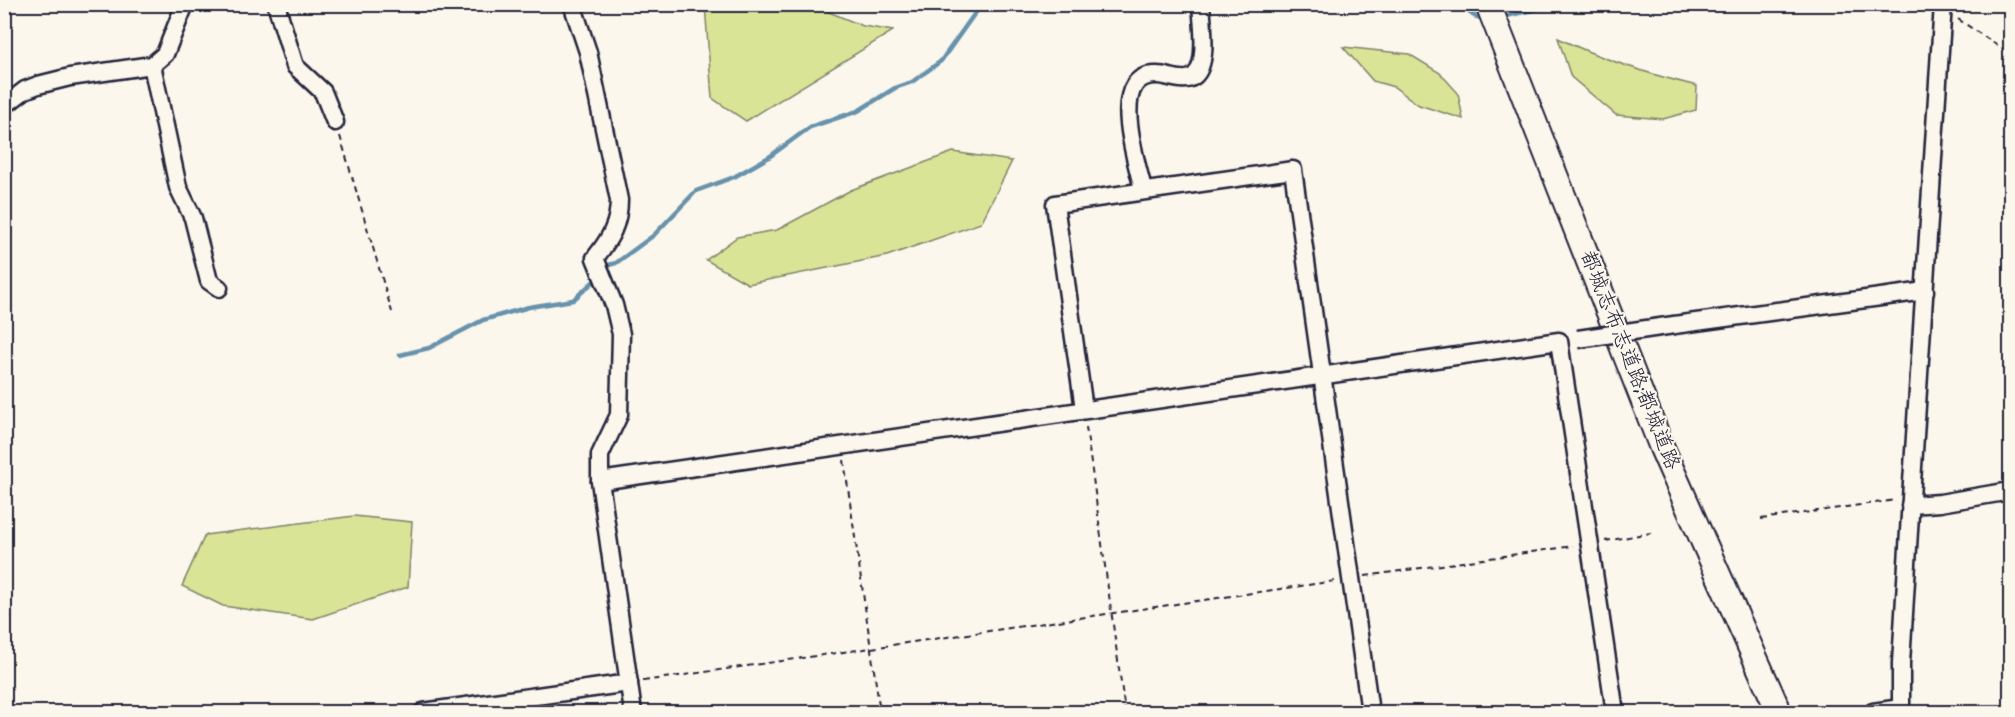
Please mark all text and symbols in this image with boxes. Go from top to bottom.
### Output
street label: 都城志布志道路;都城道路 [1570,247,1686,475]

